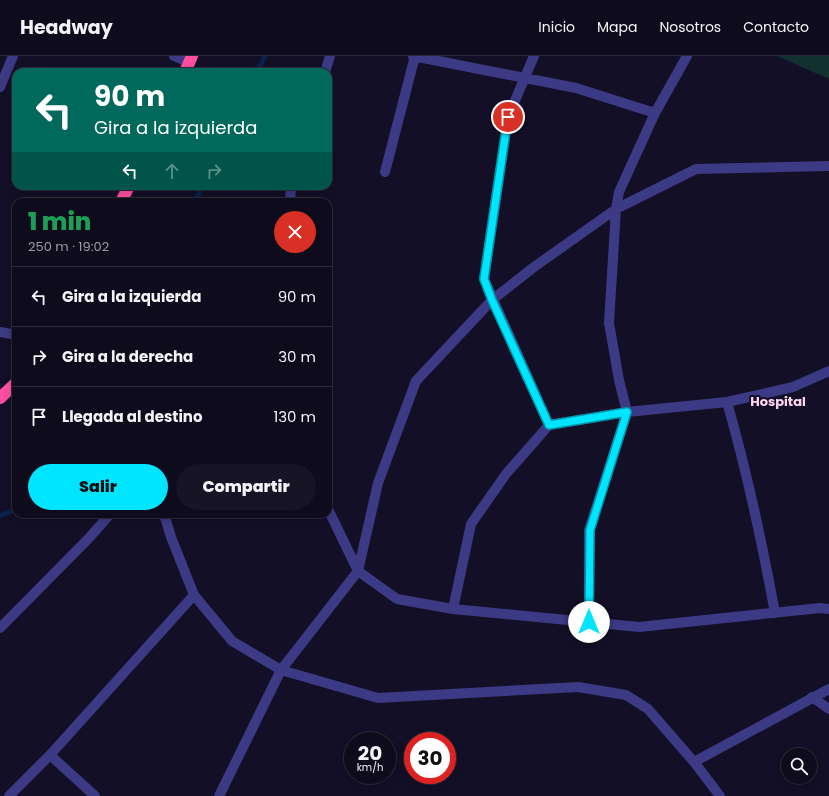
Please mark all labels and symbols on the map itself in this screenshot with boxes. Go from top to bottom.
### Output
pin [491,100,525,134]
district label: Hospital [750,392,806,411]
position arrow [568,601,610,643]
speed limit sign: 30 [404,732,456,784]

